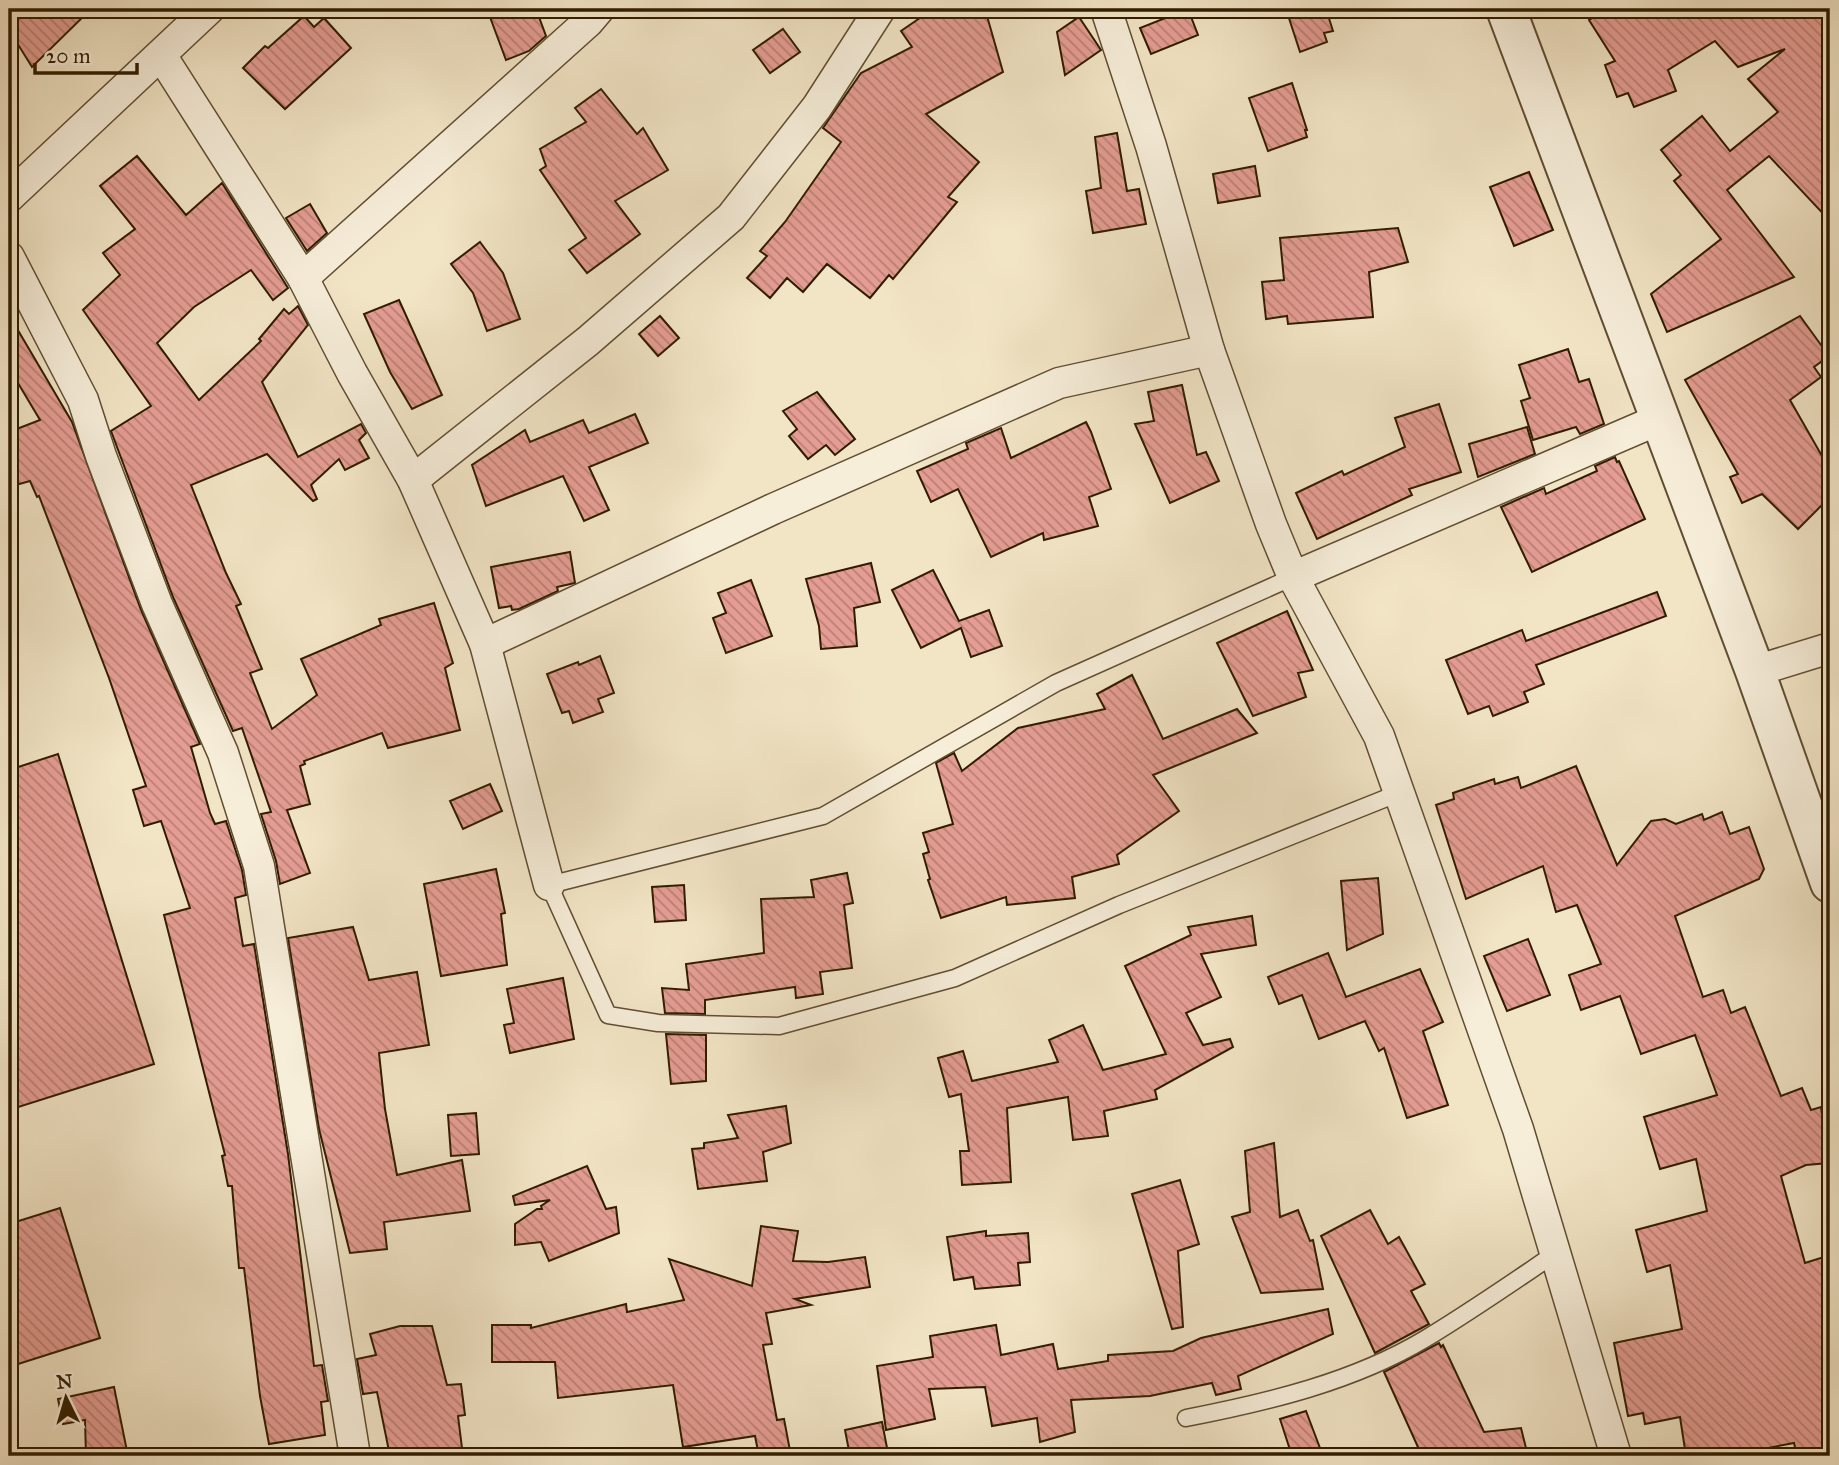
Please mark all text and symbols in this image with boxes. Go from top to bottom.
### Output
scale bar [35,32,136,76]
text: 20 m [46,43,91,69]
north arrow [32,1364,102,1434]
text: N [56,1369,74,1394]

